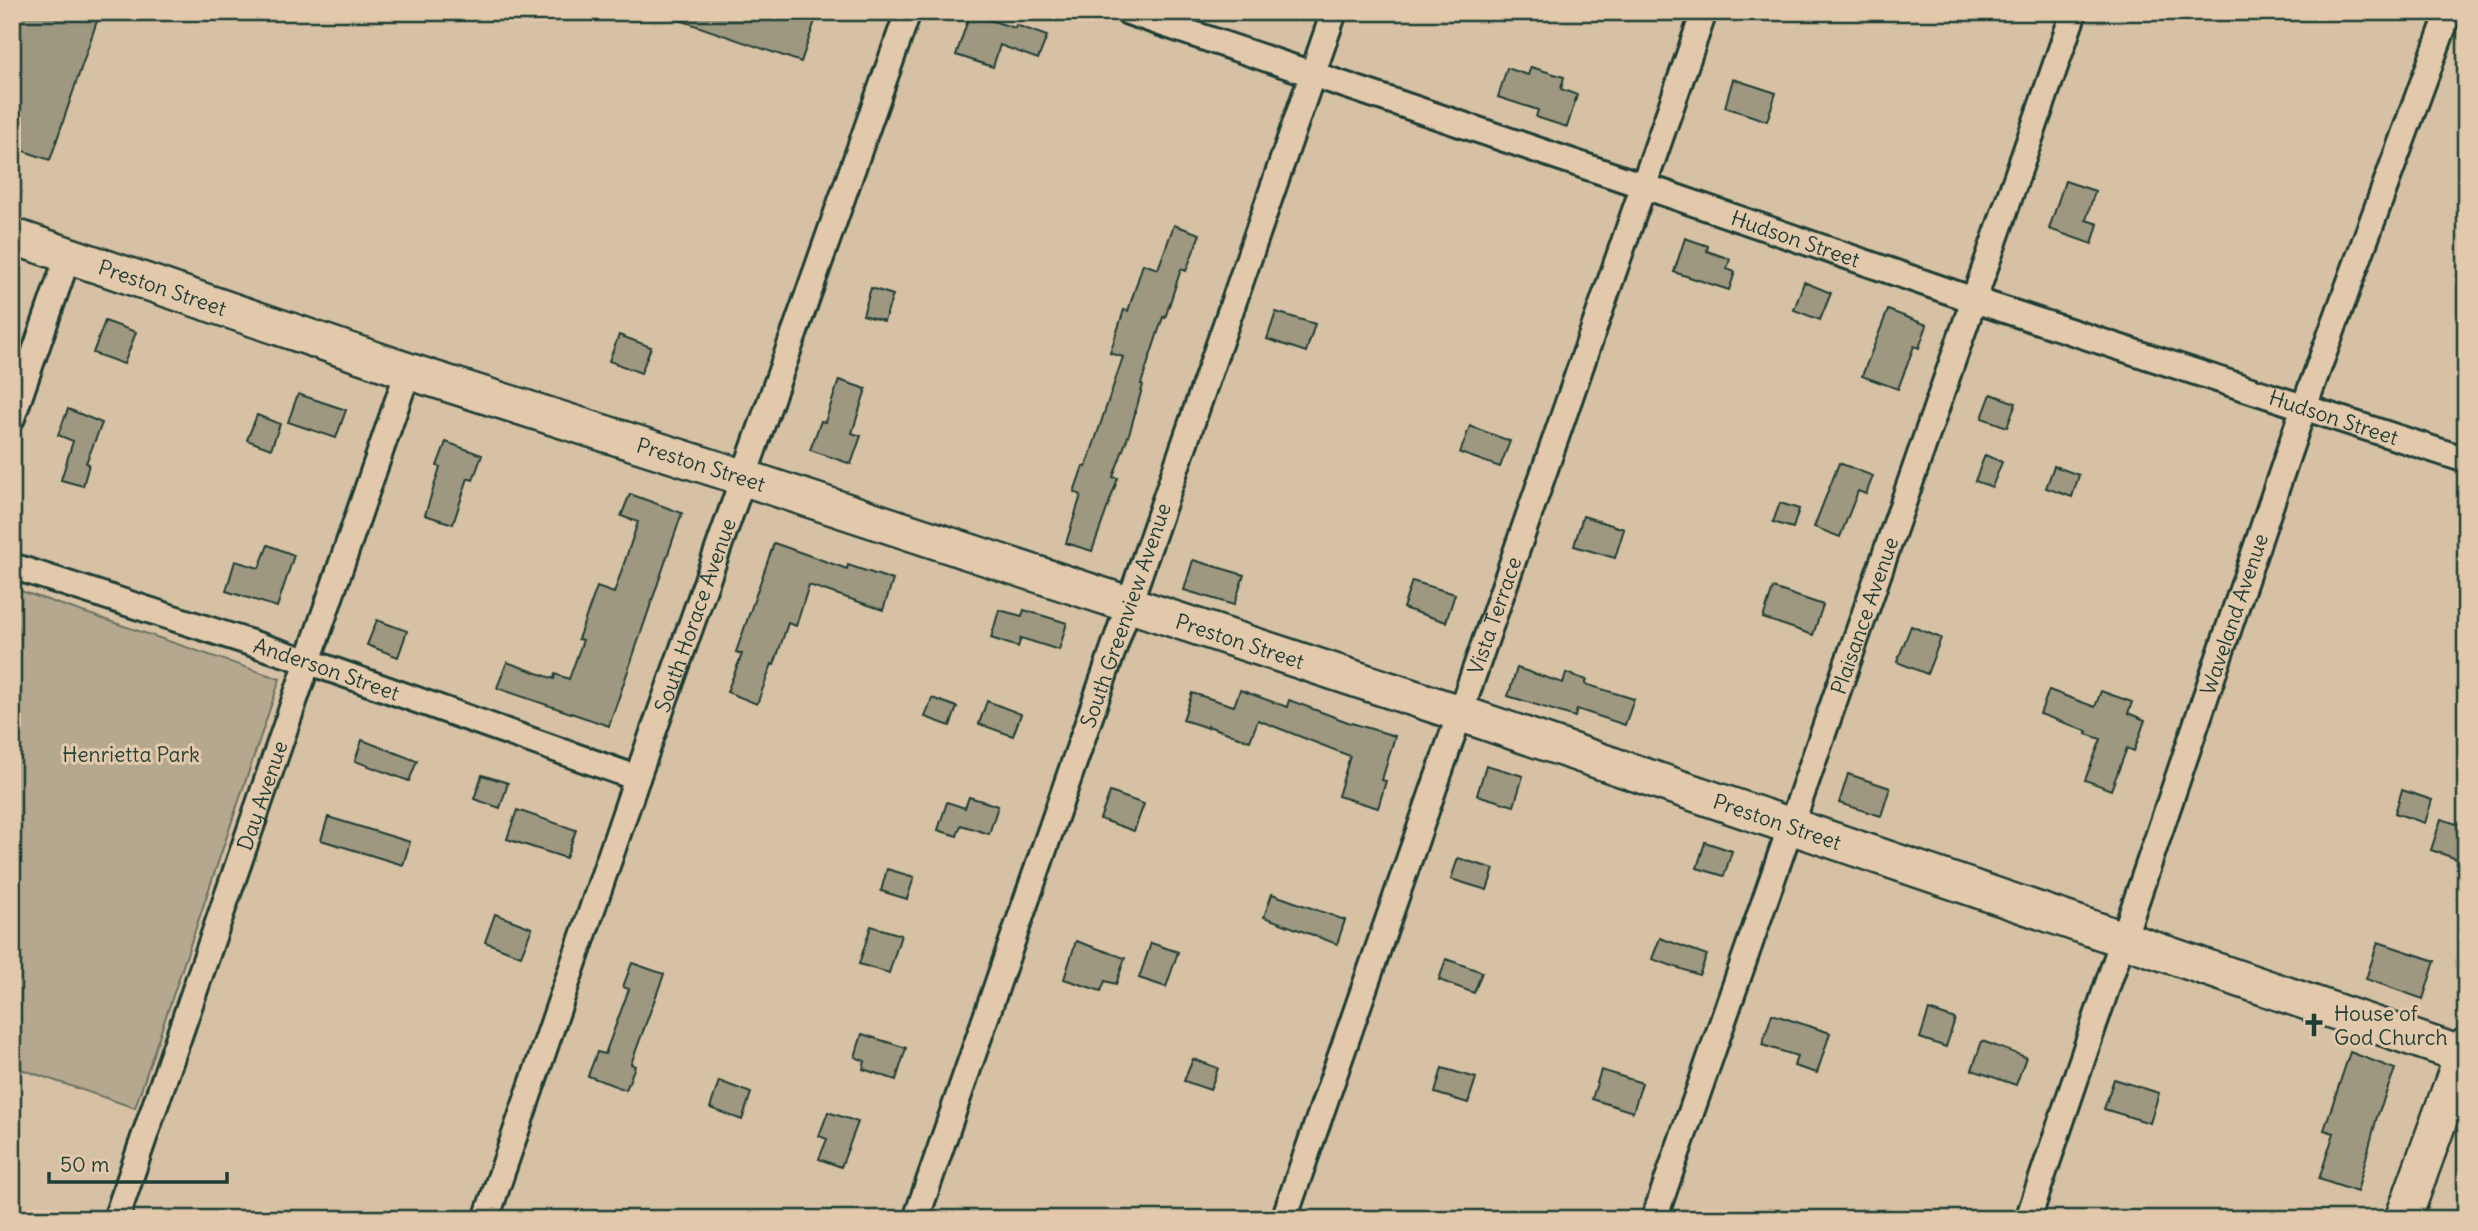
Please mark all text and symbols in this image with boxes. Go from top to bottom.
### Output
street label: Hudson Street [1728,204,1864,273]
street label: Preston Street [95,253,230,322]
street label: Hudson Street [2266,383,2402,451]
street label: Preston Street [633,431,769,497]
street label: South Greenview Avenue [1074,499,1176,731]
street label: South Horace Avenue [648,514,741,716]
street label: Waveland Avenue [2194,530,2274,698]
street label: Plaisance Avenue [1824,533,1904,698]
street label: Vista Terrace [1461,553,1527,678]
street label: Preston Street [1172,607,1308,675]
street label: Anderson Street [250,631,403,706]
street label: Day Avenue [231,737,293,854]
park label: Henrietta Park [62,741,200,768]
street label: Preston Street [1710,787,1845,856]
place label: House of God Church [2334,1000,2448,1051]
church icon: House of God Church [2300,1011,2328,1039]
scale bar [49,1140,228,1184]
text: 50 m [60,1151,109,1178]

